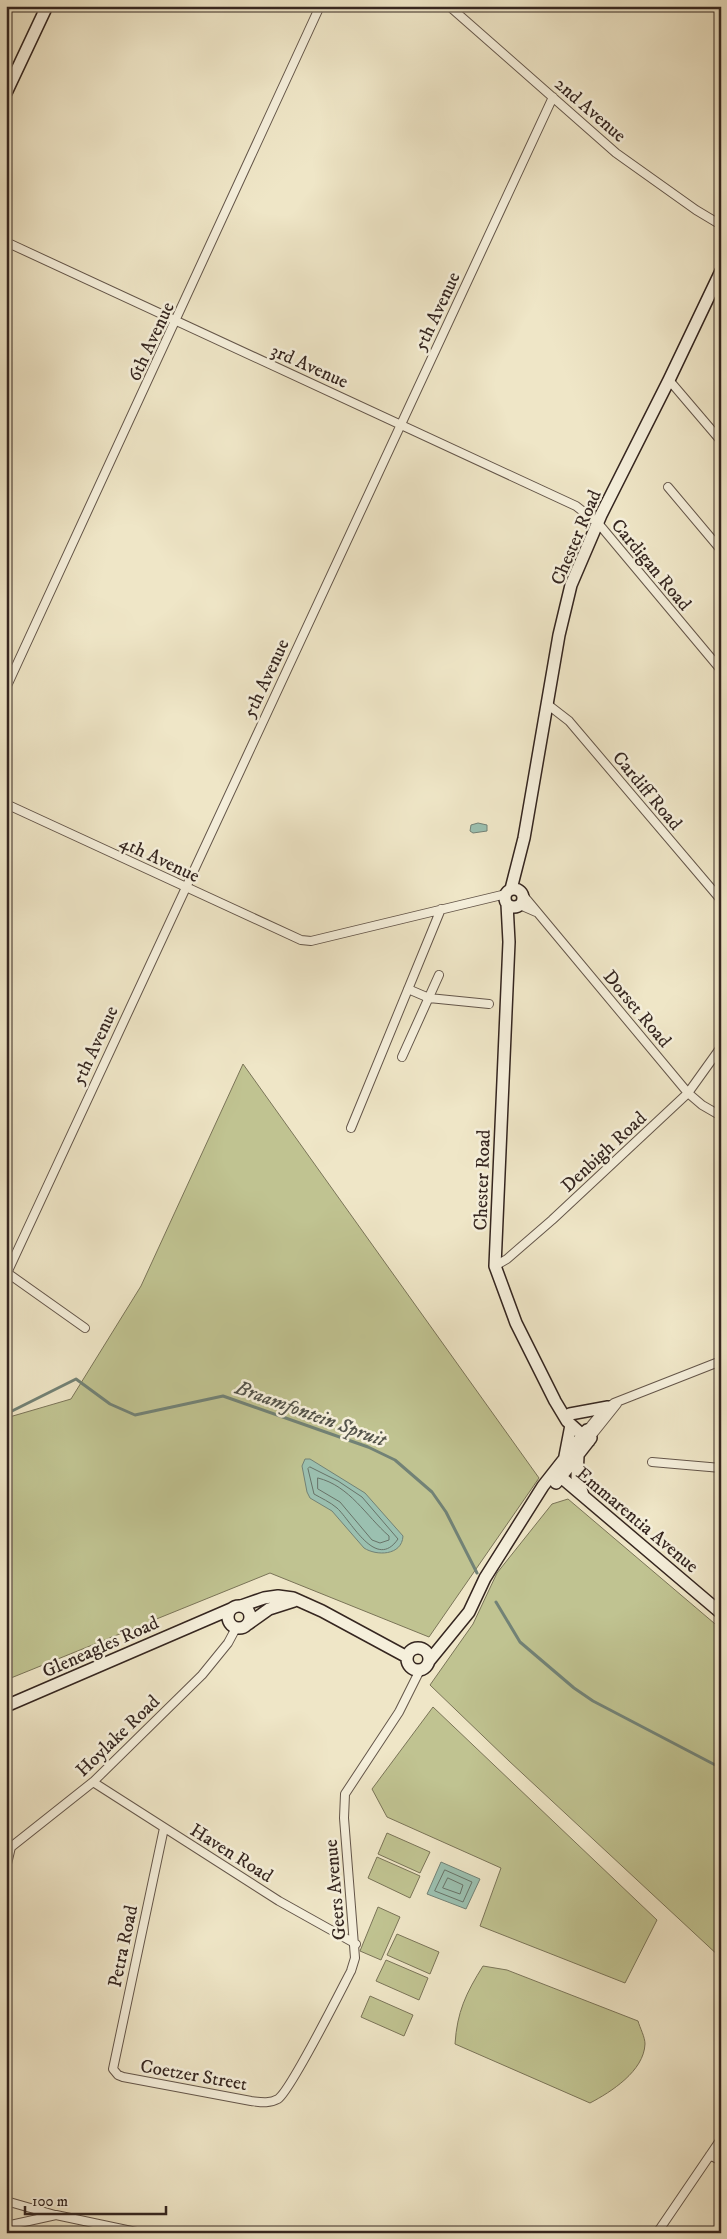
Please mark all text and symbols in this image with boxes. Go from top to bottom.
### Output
street label: 2nd Avenue [549,73,631,148]
street label: 5th Avenue [409,268,466,355]
street label: 6th Avenue [123,298,180,385]
street label: 3rd Avenue [267,339,352,394]
street label: Chester Road [546,486,607,589]
street label: Cardigan Road [606,514,696,616]
street label: 5th Avenue [238,635,295,722]
street label: Cardiff Road [607,747,687,836]
street label: 4th Avenue [116,831,203,888]
street label: Dorset Road [598,966,676,1053]
street label: 5th Avenue [67,1002,124,1089]
street label: Denbigh Road [557,1106,652,1197]
street label: Chester Road [469,1129,496,1231]
water label: Braamfontein Spruit [231,1375,391,1454]
street label: Emmarentia Avenue [571,1462,703,1578]
street label: Gleneagles Road [39,1611,163,1683]
street label: Hoylake Road [71,1690,165,1782]
street label: Haven Road [185,1819,277,1888]
street label: Geers Avenue [320,1838,351,1941]
street label: Petra Road [104,1903,143,1989]
street label: Coetzer Street [139,2055,249,2096]
scale bar [25,2184,166,2216]
text: 100 m [32,2192,68,2211]

